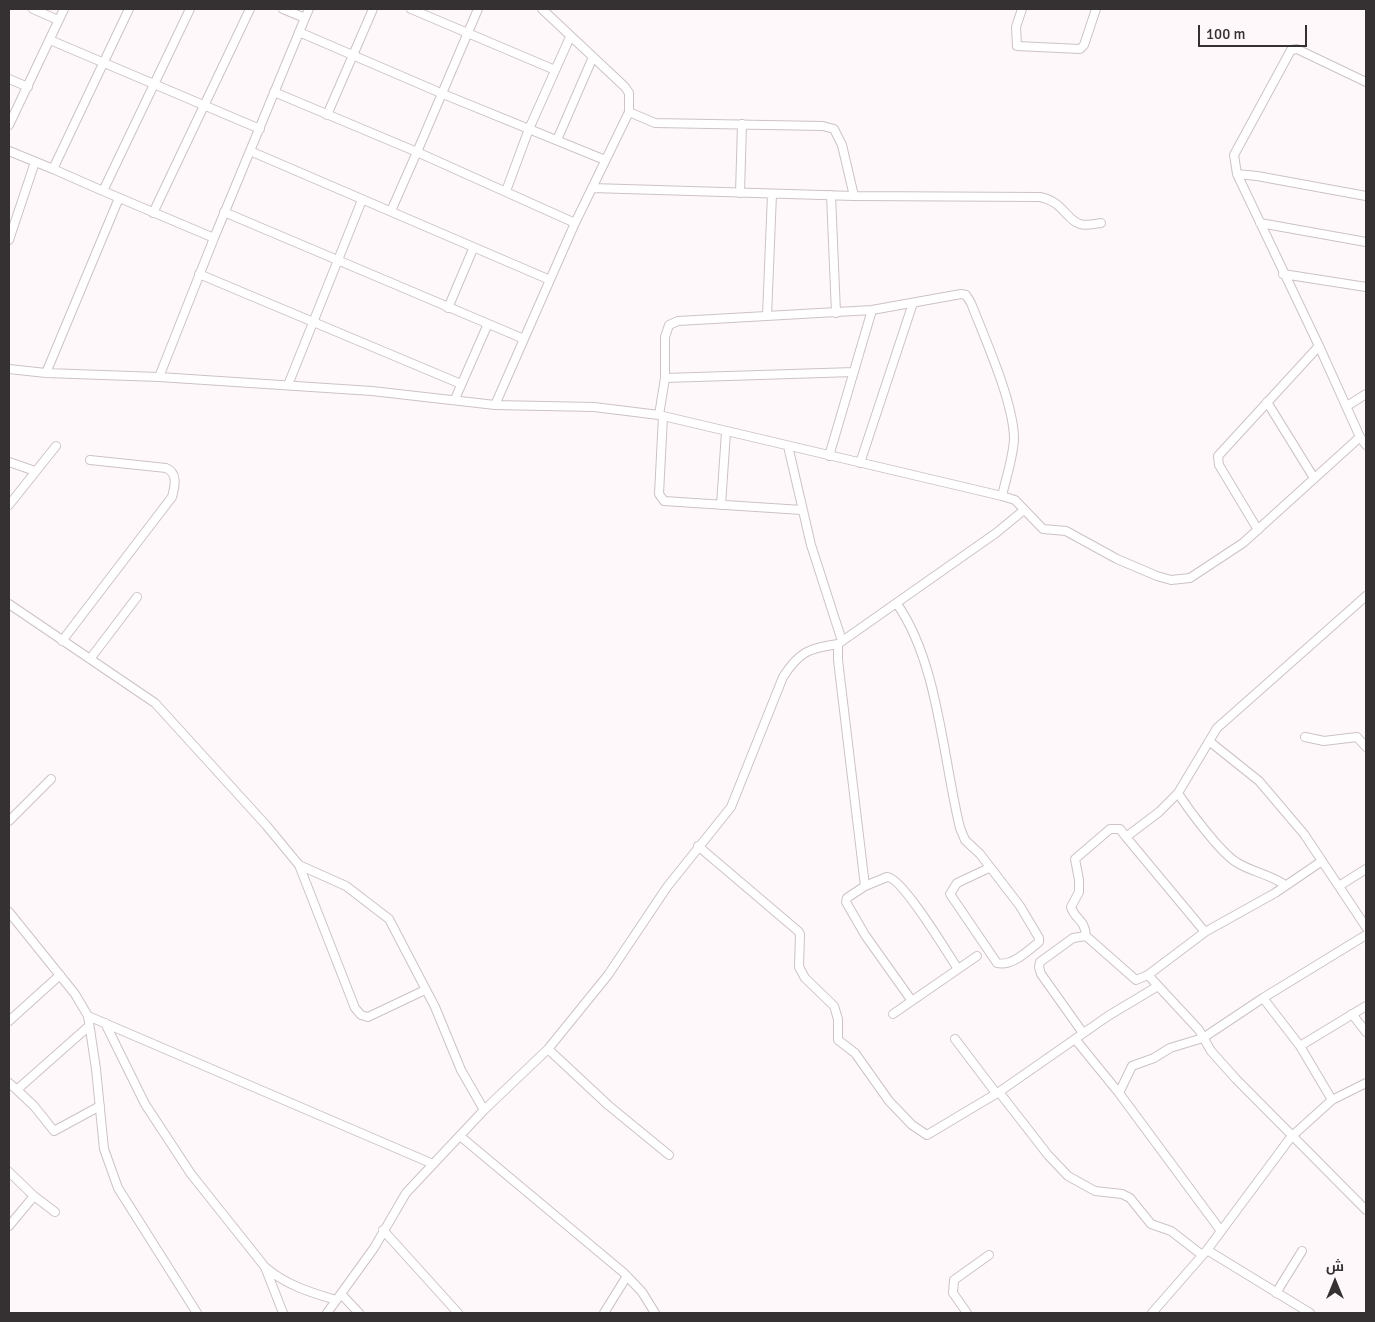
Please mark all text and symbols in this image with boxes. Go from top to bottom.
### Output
scale bar [1200,15,1309,47]
text: 100 m [1206,25,1246,43]
north arrow [1310,1257,1360,1307]
text: ش [1326,1258,1344,1275]

